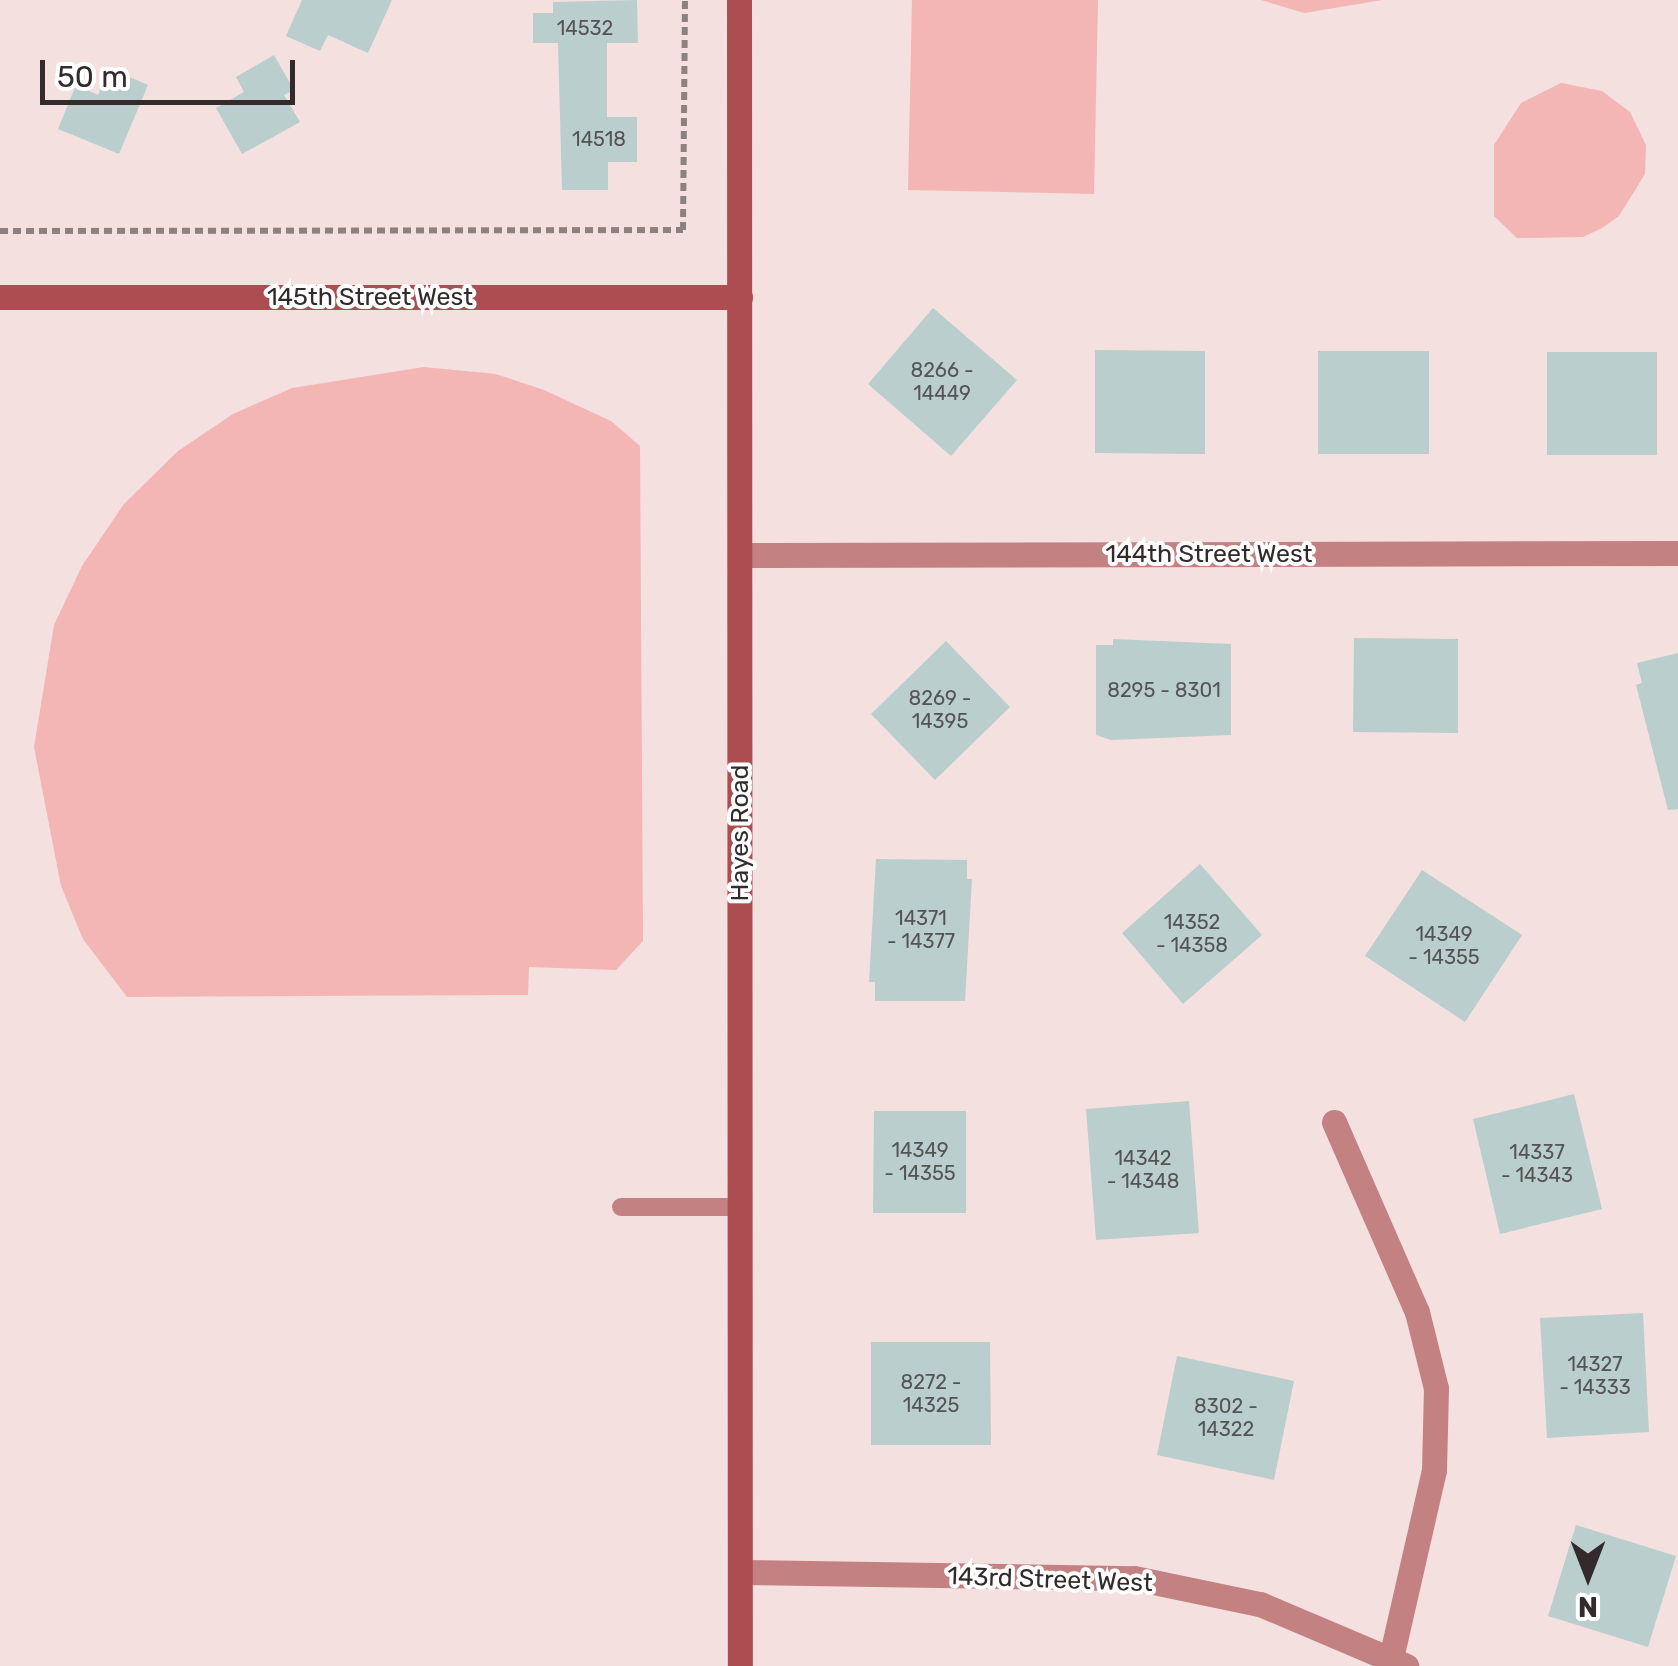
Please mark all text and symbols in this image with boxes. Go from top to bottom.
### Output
house number: 14532 [557,16,613,40]
scale bar [45,40,300,102]
text: 50 m [57,59,128,95]
house number: 14518 [572,127,626,151]
street label: 145th Street West [267,282,473,312]
house number: 8266 - 14449 [910,358,974,405]
street label: 144th Street West [1105,539,1313,569]
house number: 8295 - 8301 [1107,678,1221,702]
house number: 8269 - 14395 [909,687,971,734]
street label: Hayes Road [725,765,755,901]
house number: 14371 - 14377 [887,907,955,954]
house number: 14352 - 14358 [1156,911,1228,958]
house number: 14349 - 14355 [1408,922,1480,969]
house number: 14349 - 14355 [884,1138,956,1185]
house number: 14337 - 14343 [1501,1140,1573,1187]
house number: 14342 - 14348 [1107,1147,1179,1194]
house number: 14327 - 14333 [1559,1352,1631,1399]
house number: 8272 - 14325 [900,1370,962,1417]
house number: 8302 - 14322 [1194,1395,1258,1442]
north arrow [1538,1526,1638,1626]
street label: 143rd Street West [947,1561,1153,1599]
text: N [1578,1590,1598,1623]

